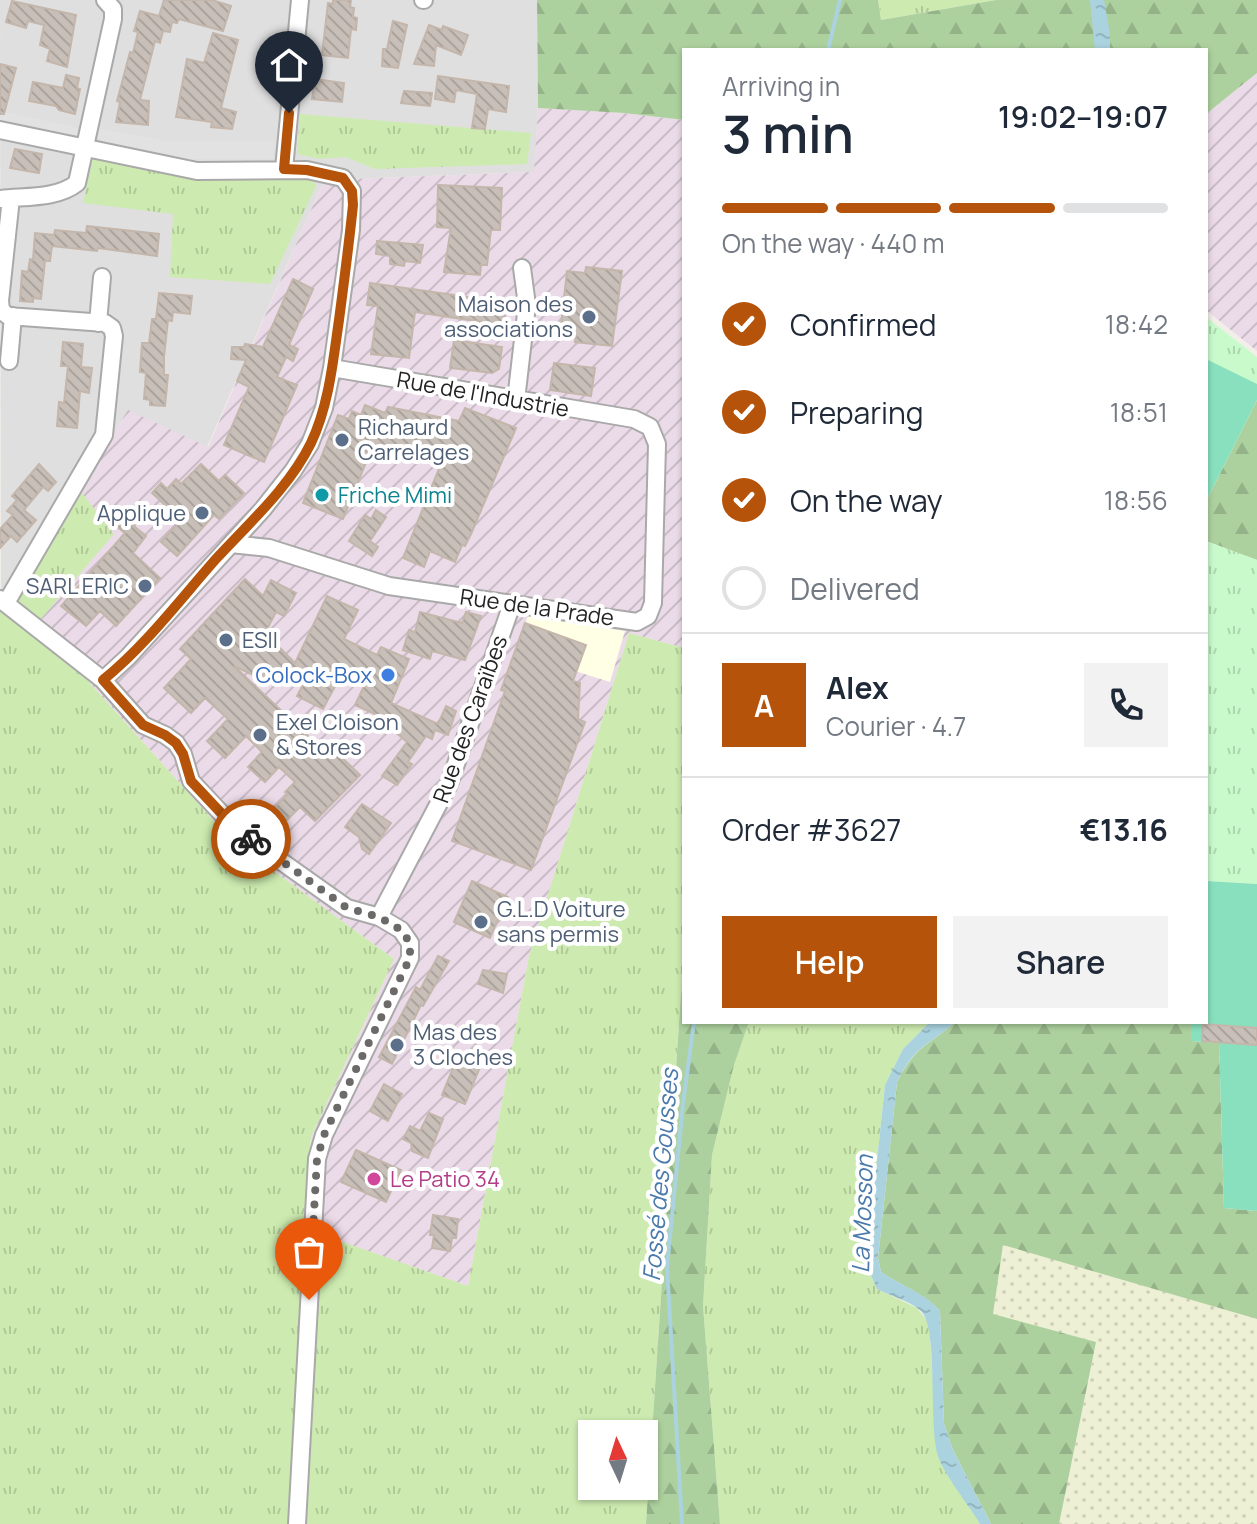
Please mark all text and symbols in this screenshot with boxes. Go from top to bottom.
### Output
pin [255,31,323,113]
icon: home [267,43,311,87]
text: Arriving in [722,68,840,104]
text: 19:02–19:07 [998,96,1168,137]
text: 3 min [722,98,854,169]
text: On the way · 440 m [722,225,945,261]
place label: Maison des associations [444,289,573,344]
icon: check [722,302,766,346]
text: Confirmed [790,304,937,345]
text: 18:42 [1105,306,1168,342]
marker: Maison des associations [580,308,598,326]
street label: Rue de l'Industrie [395,364,572,424]
icon: check [722,390,766,434]
text: Preparing [790,392,924,433]
text: 18:51 [1110,394,1168,430]
place label: Richaurd Carrelages [358,412,469,467]
marker: Richaurd Carrelages [333,431,351,449]
icon: check [722,478,766,522]
place label: Friche Mimi [338,480,452,510]
text: On the way [790,480,943,521]
text: 18:56 [1104,482,1168,518]
marker: Friche Mimi [313,486,331,504]
place label: Applique [97,498,186,528]
marker: Applique [193,504,211,522]
text: Delivered [790,568,920,609]
place label: SARL ERIC [26,571,129,601]
marker: SARL ERIC [136,577,154,595]
street label: Rue de la Prade [458,581,616,633]
place label: ESII [242,625,278,655]
marker: ESII [217,631,235,649]
street label: Rue des Caraïbes [426,631,514,807]
place label: Colock-Box [256,660,372,690]
button: phone [1084,663,1168,747]
marker: Colock-Box [379,666,397,684]
text: Alex [826,667,889,708]
text: A [754,685,774,726]
place label: Exel Cloison & Stores [276,707,399,762]
text: Courier · 4.7 [826,708,966,744]
marker: Exel Cloison & Stores [251,726,269,744]
courier [211,799,291,879]
text: Order #3627 [722,809,901,850]
text: €13.16 [1080,809,1168,850]
icon: bike [229,817,273,861]
place label: G.L.D Voiture sans permis [497,894,626,949]
marker: G.L.D Voiture sans permis [472,913,490,931]
button: Help [722,916,937,1008]
button: Share [953,916,1168,1008]
place label: Mas des 3 Cloches [413,1017,513,1072]
marker: Mas des 3 Cloches [388,1036,406,1054]
water label: Fossé des Gousses [634,1065,685,1282]
water label: La Mosson [843,1154,880,1274]
place label: Le Patio 34 [390,1164,500,1194]
marker: Le Patio 34 [365,1170,383,1188]
pin [275,1218,343,1300]
icon: bag [287,1230,331,1274]
north arrow [578,1420,658,1500]
map controls [578,1420,658,1500]

